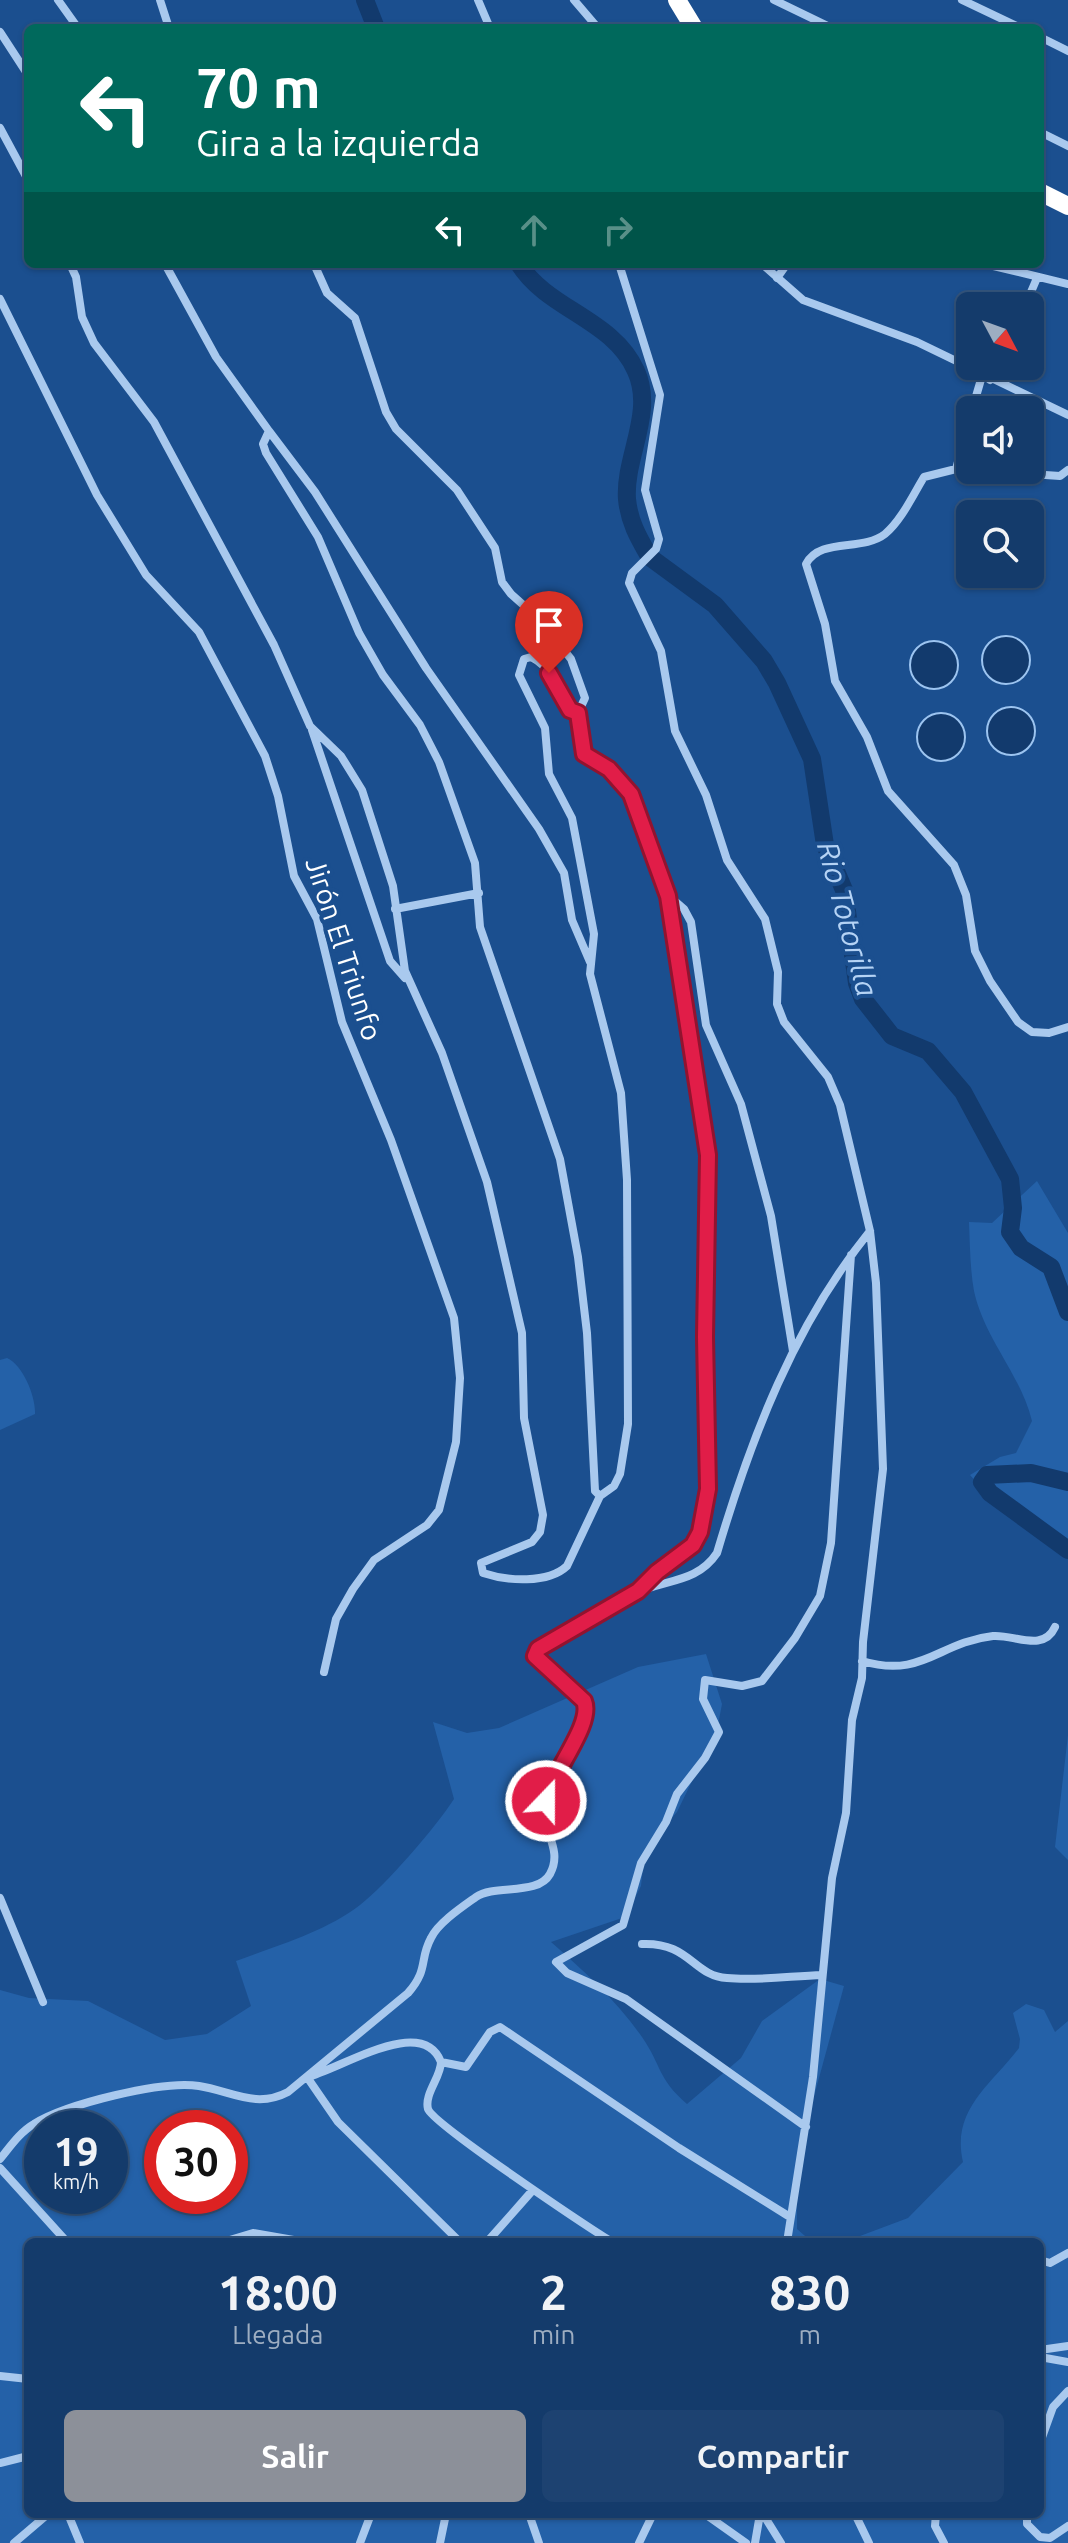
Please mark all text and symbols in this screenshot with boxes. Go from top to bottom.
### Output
icon: left [64,56,168,160]
text: 70 m [196,56,321,119]
text: Gira a la izquierda [196,122,480,163]
icon: left [428,208,472,252]
icon: ahead [512,208,556,252]
icon: right [596,208,640,252]
north arrow [956,292,1044,380]
map controls [956,292,1044,588]
button: sound [956,396,1044,484]
button: search [956,500,1044,588]
pin [515,591,583,673]
icon: arrive [527,603,571,647]
water label: Rio Totorilla [811,838,885,1000]
street label: Jirón El Triunfo [300,853,389,1044]
position arrow [504,1759,588,1843]
speed limit sign: 30 [144,2110,248,2214]
text: 19 [53,2129,99,2174]
text: km/h [53,2170,99,2193]
text: 18:00 [218,2265,338,2319]
text: 2 [540,2265,567,2319]
text: 830 [769,2265,850,2319]
text: Llegada [232,2320,323,2349]
text: min [532,2320,575,2349]
text: m [798,2320,821,2349]
button: Salir [64,2410,526,2502]
button: Compartir [542,2410,1004,2502]

